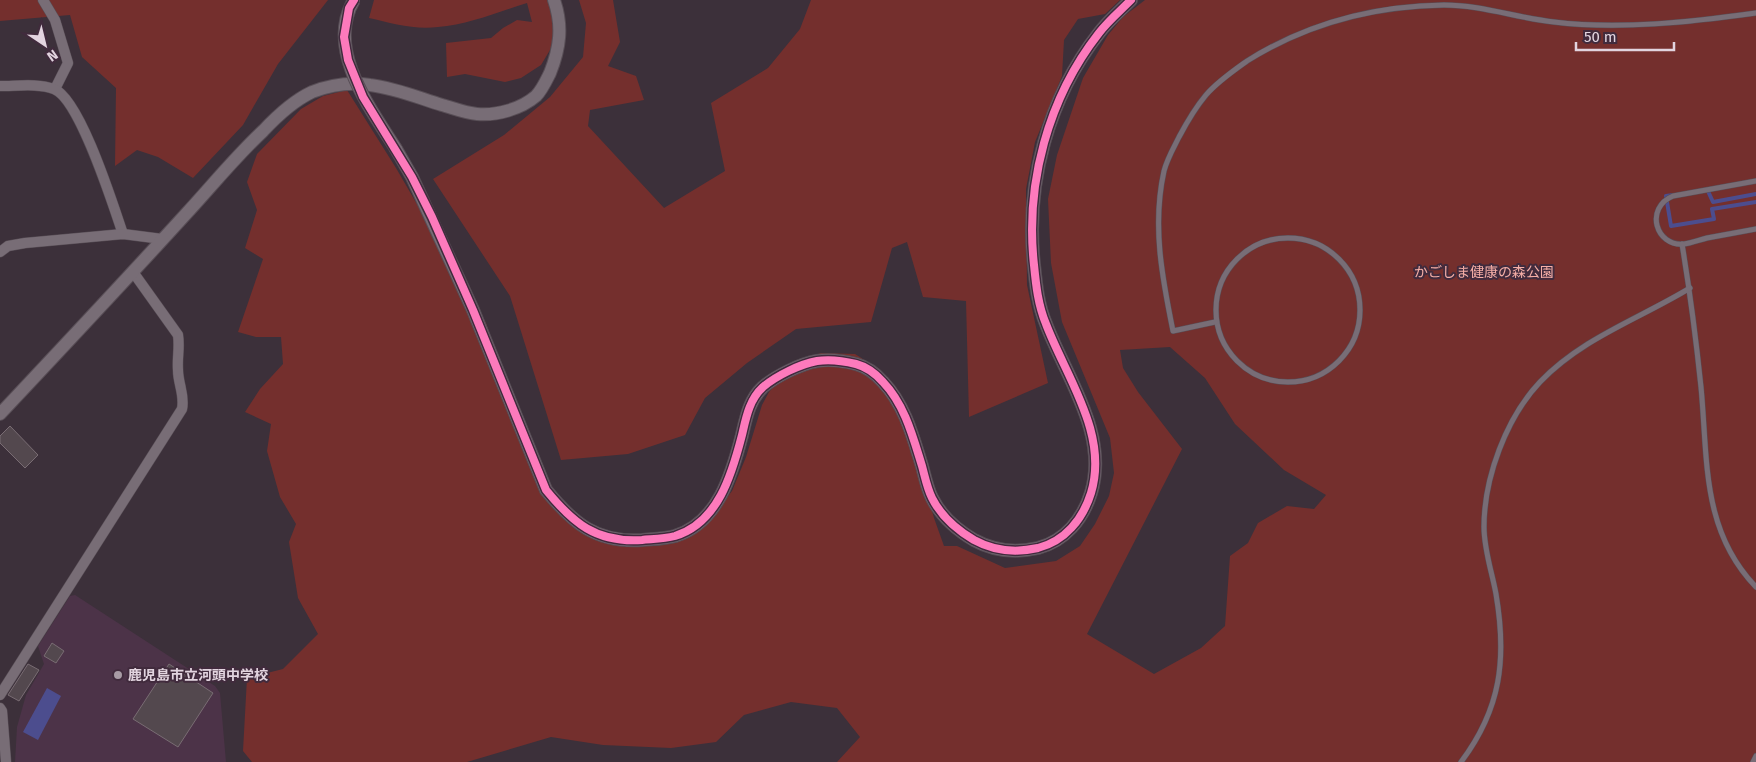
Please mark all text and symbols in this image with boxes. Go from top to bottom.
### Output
north arrow [20,20,70,70]
scale bar [1576,20,1674,52]
text: 50 m [1584,28,1617,46]
text: N [43,46,61,65]
park label: かごしま健康の森公園 [1414,264,1554,281]
place label: 鹿児島市立河頭中学校 [128,667,268,684]
marker: 鹿児島市立河頭中学校 [112,669,124,681]

